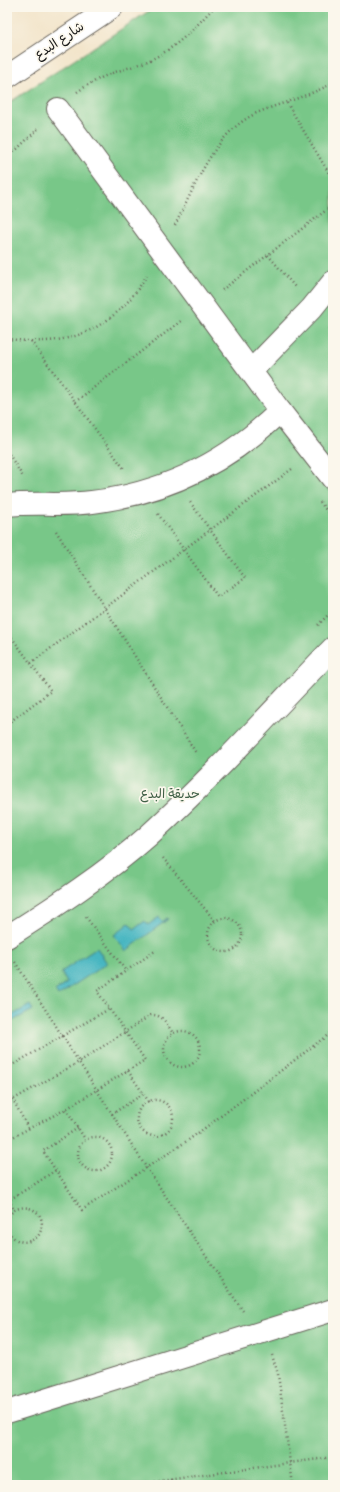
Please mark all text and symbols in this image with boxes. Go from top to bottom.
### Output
street label: شارع البدع [31,18,89,66]
park label: حديقة البدع [140,786,200,805]

